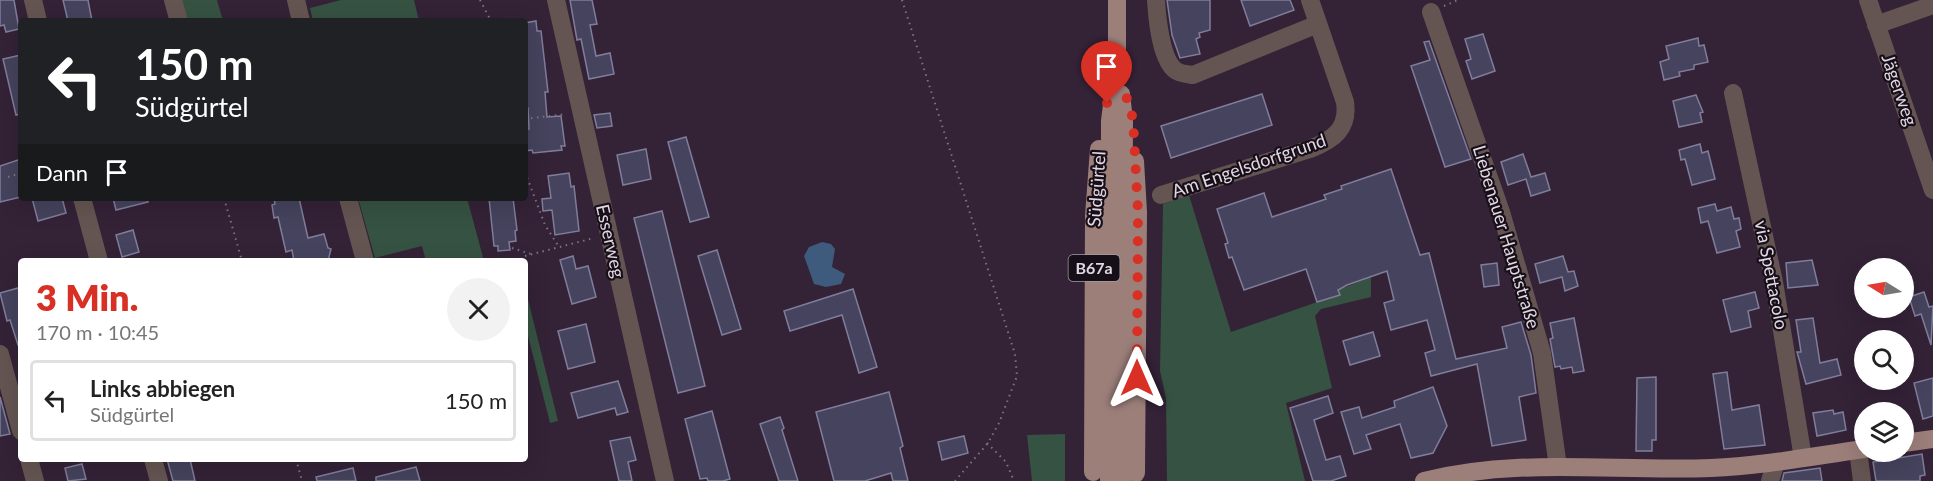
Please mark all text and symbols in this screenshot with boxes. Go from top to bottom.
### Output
text: 150 m [135,39,253,89]
pin [1081,41,1132,103]
icon: left [36,42,114,120]
icon: arrive [1090,50,1123,83]
street label: Jägerweg [1877,51,1922,128]
text: Südgürtel [135,90,249,123]
street label: Am Engelsdorfgrund [1169,128,1329,202]
street label: Liebenauer Hauptstraße [1469,142,1545,331]
street label: Südgürtel [1082,150,1110,228]
icon: arrive [100,156,133,189]
text: Dann [36,159,88,186]
street label: Esserweg [592,202,630,280]
street label: via Spettacolo [1751,218,1793,331]
road number: B67a [1068,255,1120,281]
north arrow [1854,258,1914,318]
map controls [1854,258,1914,462]
text: 3 Min. [36,275,138,319]
button: close [447,278,510,341]
text: 170 m · 10:45 [36,320,159,344]
button: search [1854,330,1914,390]
position arrow [1105,346,1169,410]
text: Links abbiegen [90,375,235,402]
icon: left [39,384,72,417]
text: 150 m [445,387,507,414]
text: Südgürtel [90,402,174,426]
button: layers [1854,402,1914,462]

